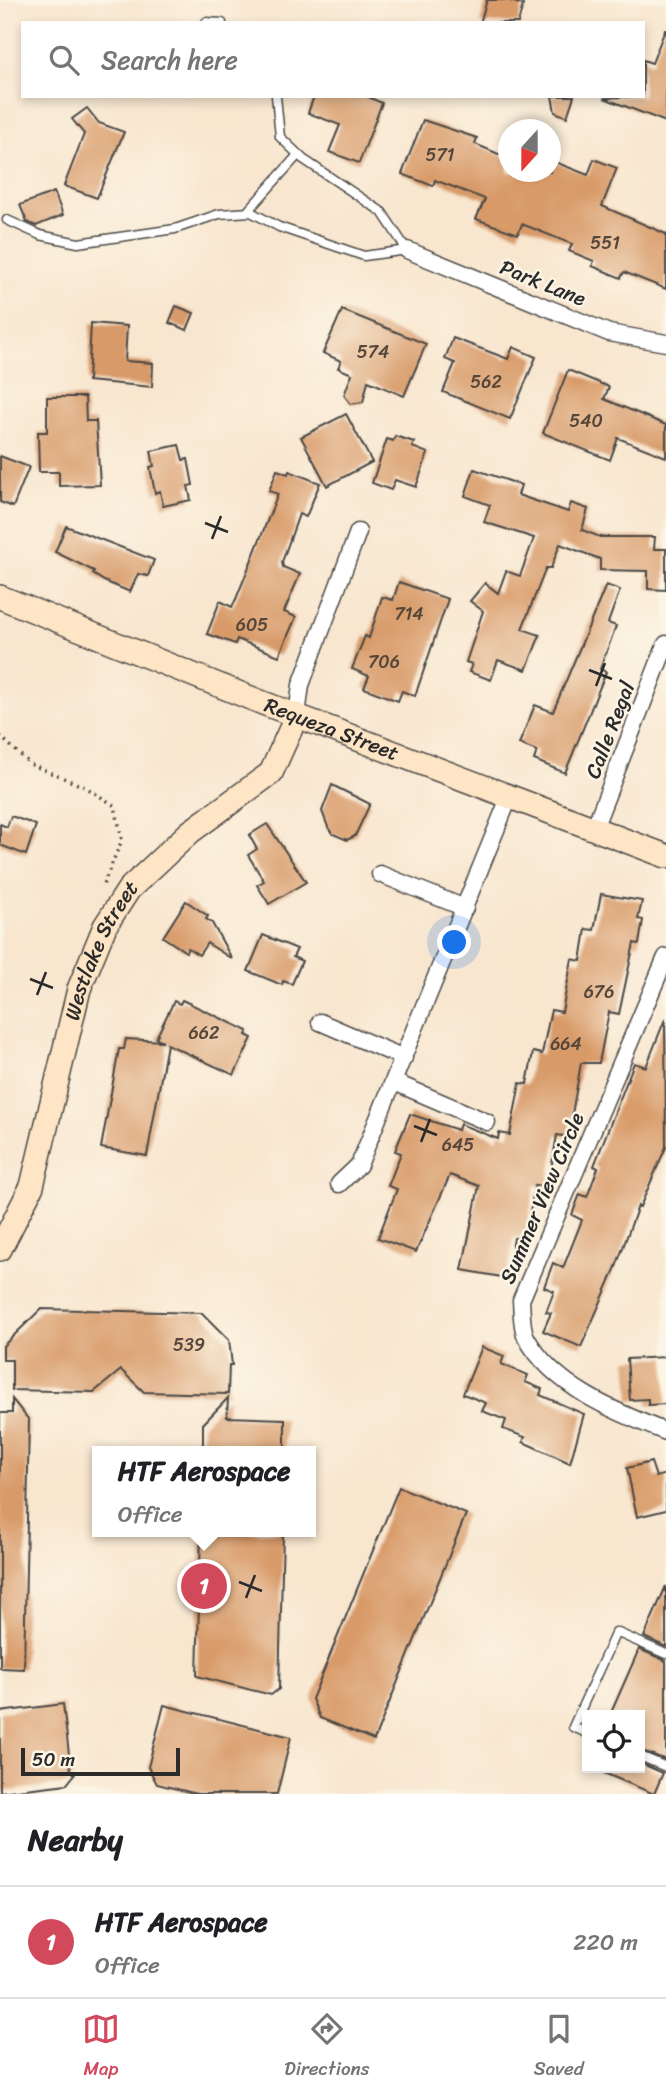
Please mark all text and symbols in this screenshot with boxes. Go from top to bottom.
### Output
search box [21,21,645,98]
text: Search here [101,37,238,83]
icon: search [45,41,83,79]
north arrow [498,119,561,182]
house number: 571 [426,139,455,171]
house number: 551 [590,227,620,259]
street label: Park Lane [494,248,592,318]
house number: 574 [357,336,389,368]
house number: 562 [470,366,502,398]
house number: 540 [569,405,603,437]
house number: 714 [394,598,424,630]
house number: 605 [236,609,268,641]
house number: 706 [368,646,400,678]
street label: Calle Regal [574,675,646,784]
street label: Requeza Street [259,686,405,772]
street label: Westlake Street [53,870,147,1024]
your location [437,925,471,959]
house number: 676 [584,976,614,1008]
house number: 662 [189,1017,219,1049]
house number: 664 [550,1028,582,1060]
street label: Summer View Circle [489,1106,595,1290]
house number: 645 [442,1129,474,1161]
house number: 539 [173,1329,205,1361]
popup [92,1446,316,1537]
text: HTF Aerospace [118,1448,290,1494]
text: Office [118,1494,183,1535]
pin: 1 [181,1560,227,1612]
map controls [582,1710,645,1773]
button: locate [582,1710,645,1773]
text: 50 m [32,1743,75,1776]
scale bar [21,1745,180,1777]
text: Nearby [28,1813,123,1867]
text: HTF Aerospace [95,1899,268,1945]
text: 1 [46,1922,56,1963]
text: 220 m [573,1922,638,1963]
text: Office [95,1945,160,1986]
tab: Map [82,2010,120,2085]
tab: Directions [284,2010,370,2085]
tab: Saved [534,2010,584,2085]

